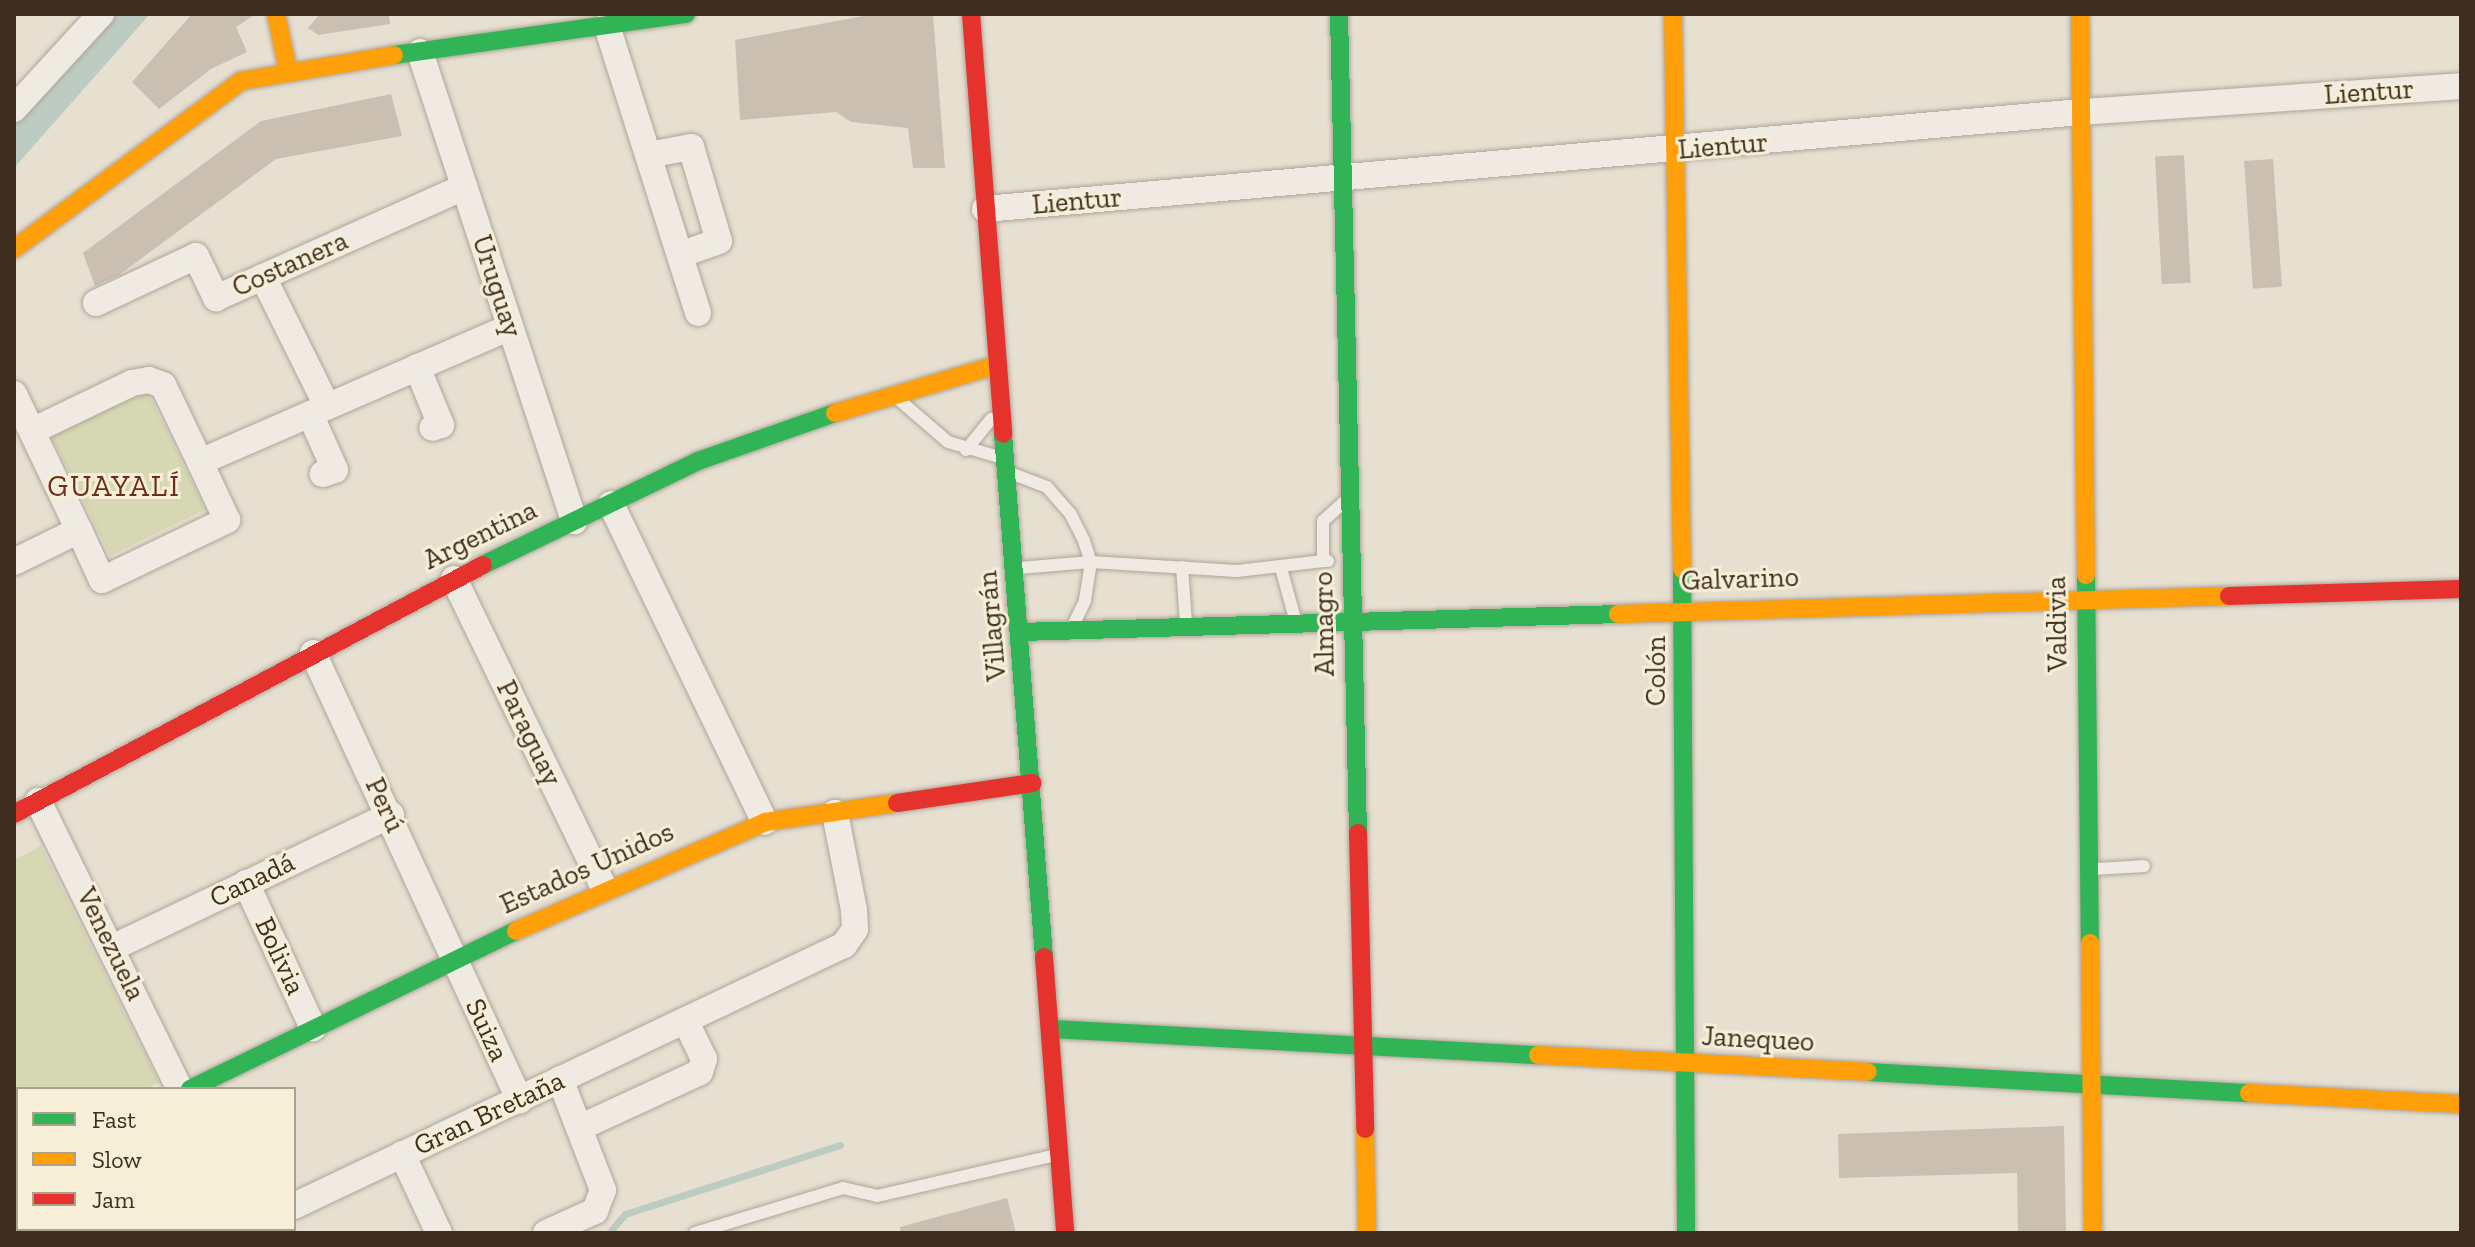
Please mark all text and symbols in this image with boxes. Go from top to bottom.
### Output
street label: Lientur [2323,72,2415,112]
street label: Lientur [1677,125,1769,167]
street label: Lientur [1031,180,1123,222]
street label: Costanera [227,224,353,304]
street label: Uruguay [465,231,529,341]
district label: GUAYALÍ [47,468,181,504]
street label: Argentina [418,493,542,577]
street label: Galvarino [1681,560,1799,598]
street label: Villagrán [970,569,1014,683]
street label: Almagro [1306,571,1342,677]
street label: Valdivia [2039,576,2075,672]
street label: Colón [1639,636,1673,706]
street label: Paraguay [489,675,569,791]
street label: Perú [358,772,412,838]
street label: Estados Unidos [495,815,679,921]
street label: Canadá [204,845,300,915]
street label: Venezuela [69,882,153,1006]
street label: Bolivia [247,912,313,1000]
street label: Suiza [458,993,516,1067]
street label: Janequeo [1701,1019,1815,1059]
street label: Gran Bretaña [408,1063,570,1163]
legend [16,1087,296,1231]
text: Fast [92,1105,136,1134]
text: Slow [92,1145,142,1174]
text: Jam [92,1185,135,1214]

